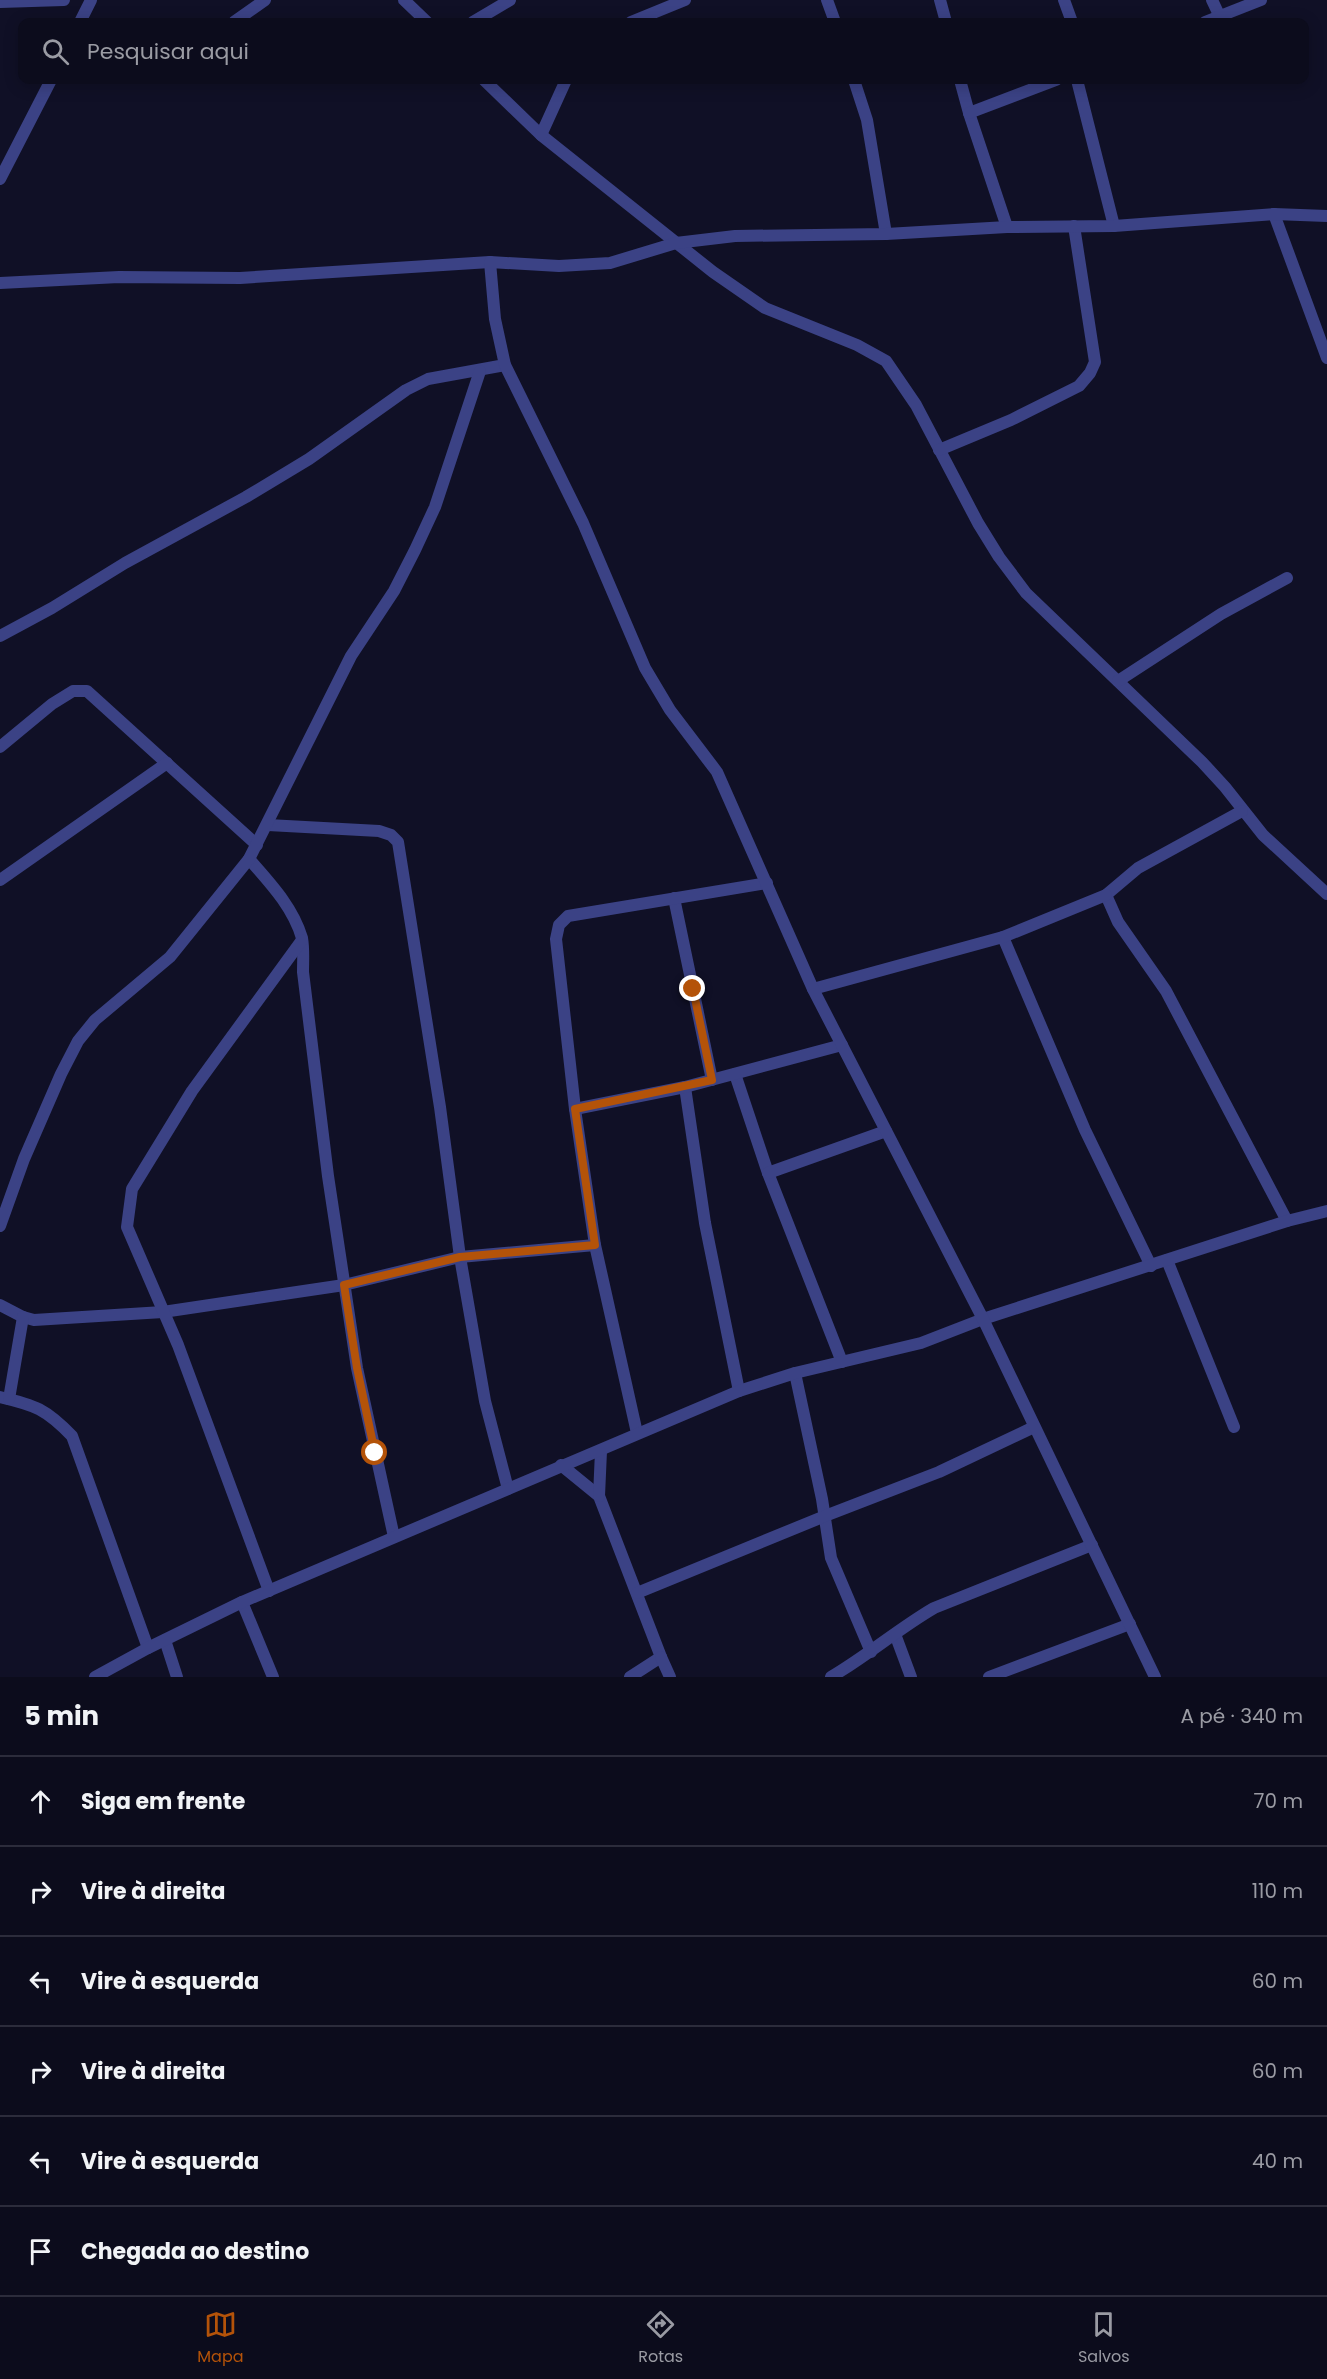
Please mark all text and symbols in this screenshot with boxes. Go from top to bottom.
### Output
search box [18,18,1309,84]
icon: search [39,35,72,68]
text: Pesquisar aqui [87,36,249,67]
route end [679,975,705,1001]
route start [361,1439,387,1465]
text: 5 min [24,1698,99,1734]
text: A pé · 340 m [1180,1702,1303,1730]
icon: ahead [24,1785,57,1818]
text: Siga em frente [81,1786,245,1817]
text: 70 m [1254,1787,1303,1815]
icon: right [24,1875,57,1908]
text: Vire à direita [81,1876,226,1907]
text: 110 m [1252,1877,1303,1905]
icon: left [24,1965,57,1998]
text: Vire à esquerda [81,1966,259,1997]
text: 60 m [1252,1967,1303,1995]
icon: right [24,2055,57,2088]
text: Vire à direita [81,2056,226,2087]
text: 60 m [1252,2057,1303,2085]
icon: left [24,2145,57,2178]
text: Vire à esquerda [81,2146,259,2177]
text: 40 m [1252,2147,1303,2175]
icon: arrive [24,2235,57,2268]
text: Chegada ao destino [81,2236,309,2267]
tab: Mapa [197,2308,244,2369]
tab: Rotas [638,2308,683,2369]
tab: Salvos [1078,2308,1130,2369]

